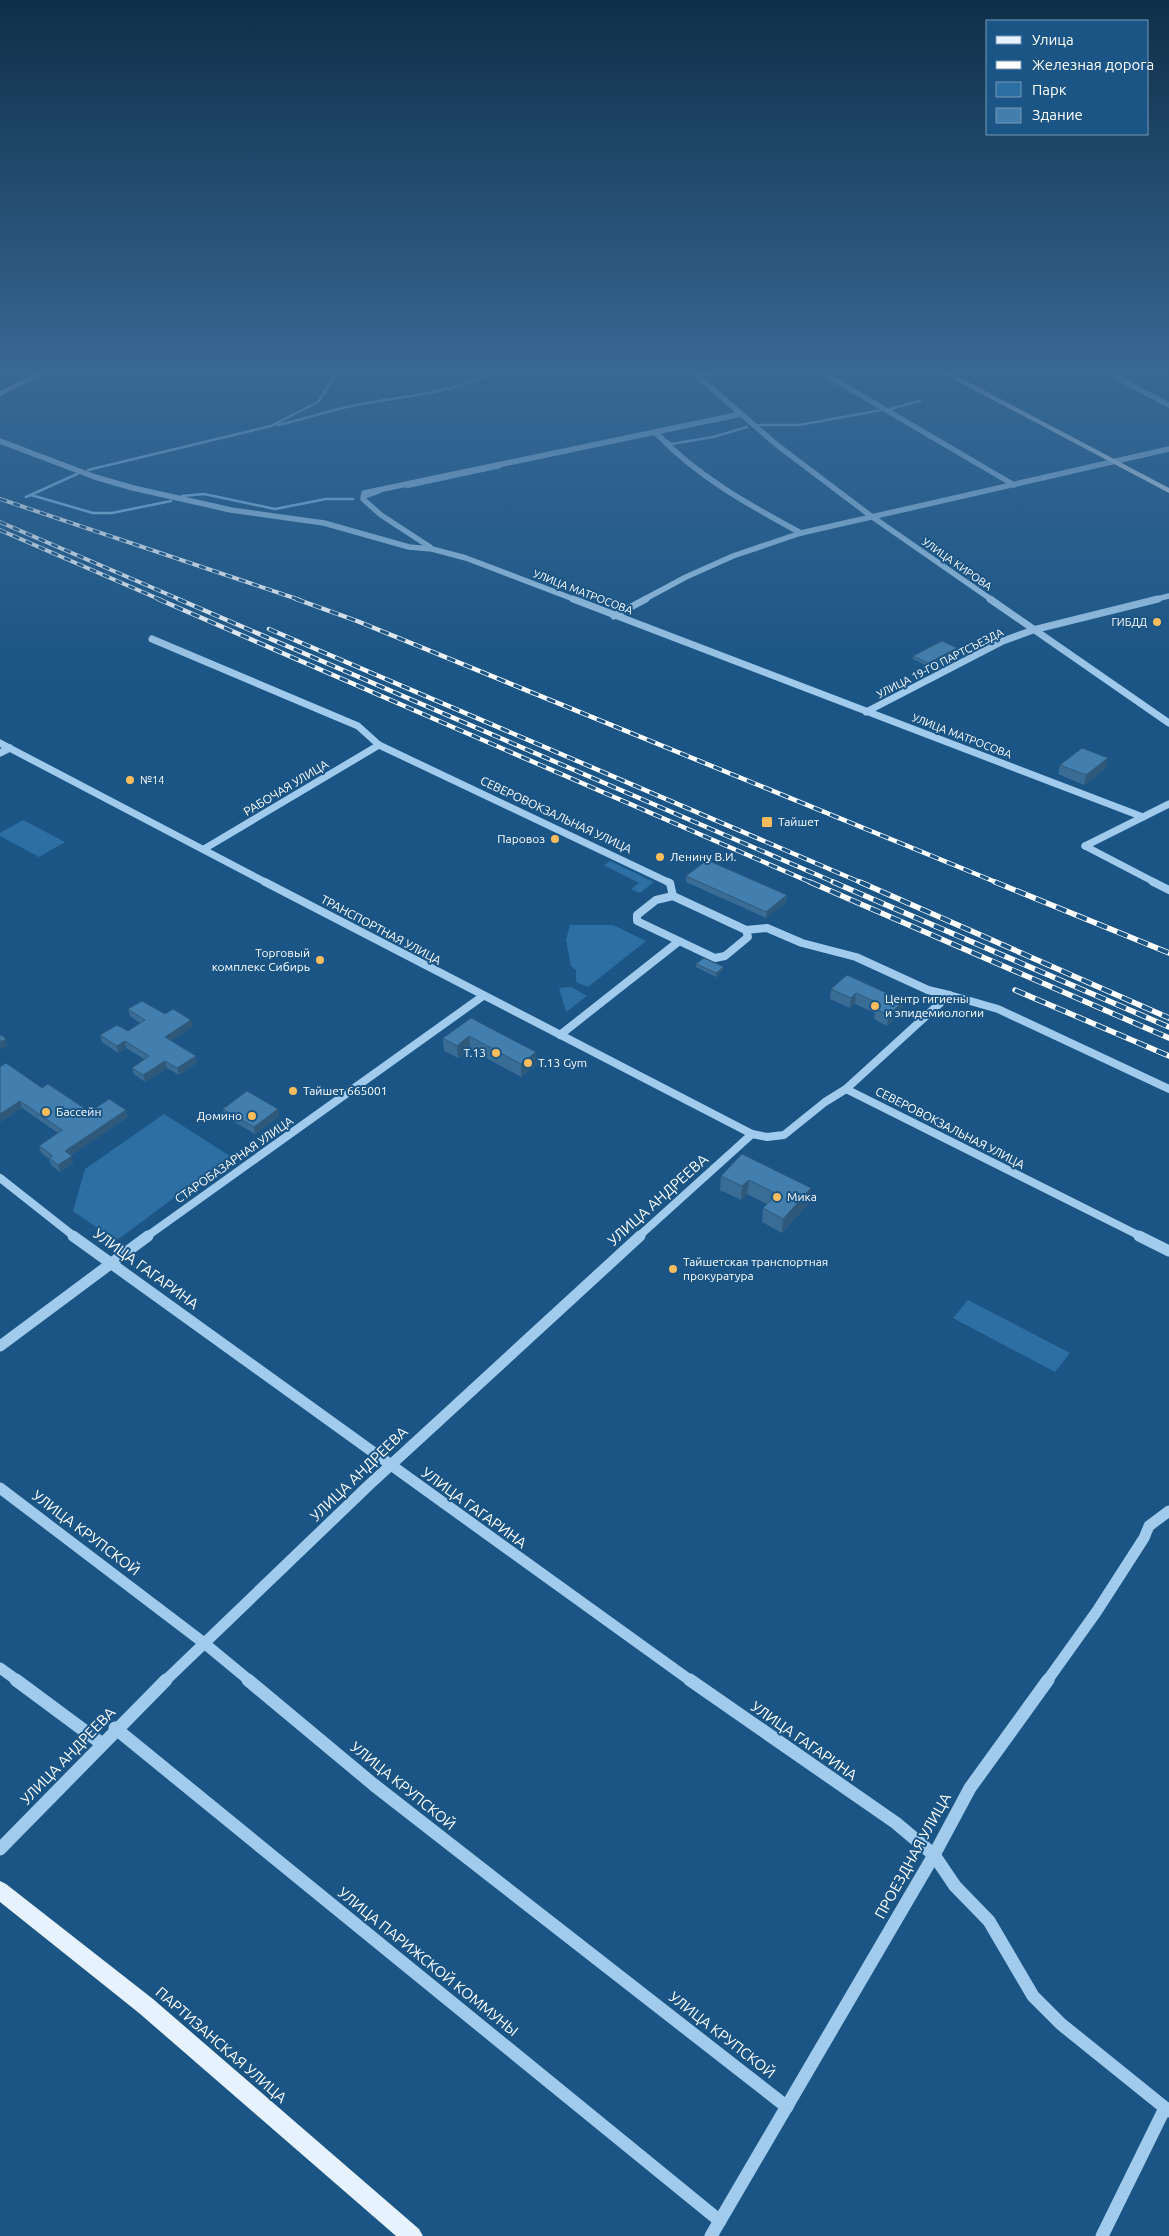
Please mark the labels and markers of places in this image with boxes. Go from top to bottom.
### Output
place label: ГИБДД [1111,616,1147,628]
marker: ГИБДД [1151,616,1163,628]
marker: №14 [124,774,136,786]
place label: №14 [140,774,165,786]
marker: Тайшет [760,815,774,829]
place label: Тайшет [778,815,820,828]
place label: Паровоз [497,832,545,845]
marker: Паровоз [549,833,561,845]
place label: Ленину В.И. [670,850,737,863]
marker: Ленину В.И. [654,851,666,863]
place label: Торговый комплекс Сибирь [212,946,310,973]
marker: Торговый комплекс Сибирь [314,954,326,966]
place label: Центр гигиены и эпидемиологии [885,992,984,1019]
marker: Центр гигиены и эпидемиологии [869,1000,881,1012]
place label: T.13 [464,1046,486,1059]
marker: T.13 [490,1047,502,1059]
place label: T.13 Gym [538,1056,587,1069]
marker: T.13 Gym [522,1057,534,1069]
place label: Тайшет 665001 [303,1084,388,1097]
marker: Тайшет 665001 [287,1085,299,1097]
place label: Бассейн [56,1105,101,1118]
marker: Бассейн [40,1106,52,1118]
place label: Домино [197,1109,242,1122]
marker: Домино [246,1110,258,1122]
place label: Мика [787,1190,817,1203]
marker: Мика [771,1191,783,1203]
place label: Тайшетская транспортная прокуратура [683,1255,828,1282]
marker: Тайшетская транспортная прокуратура [667,1263,679,1275]

